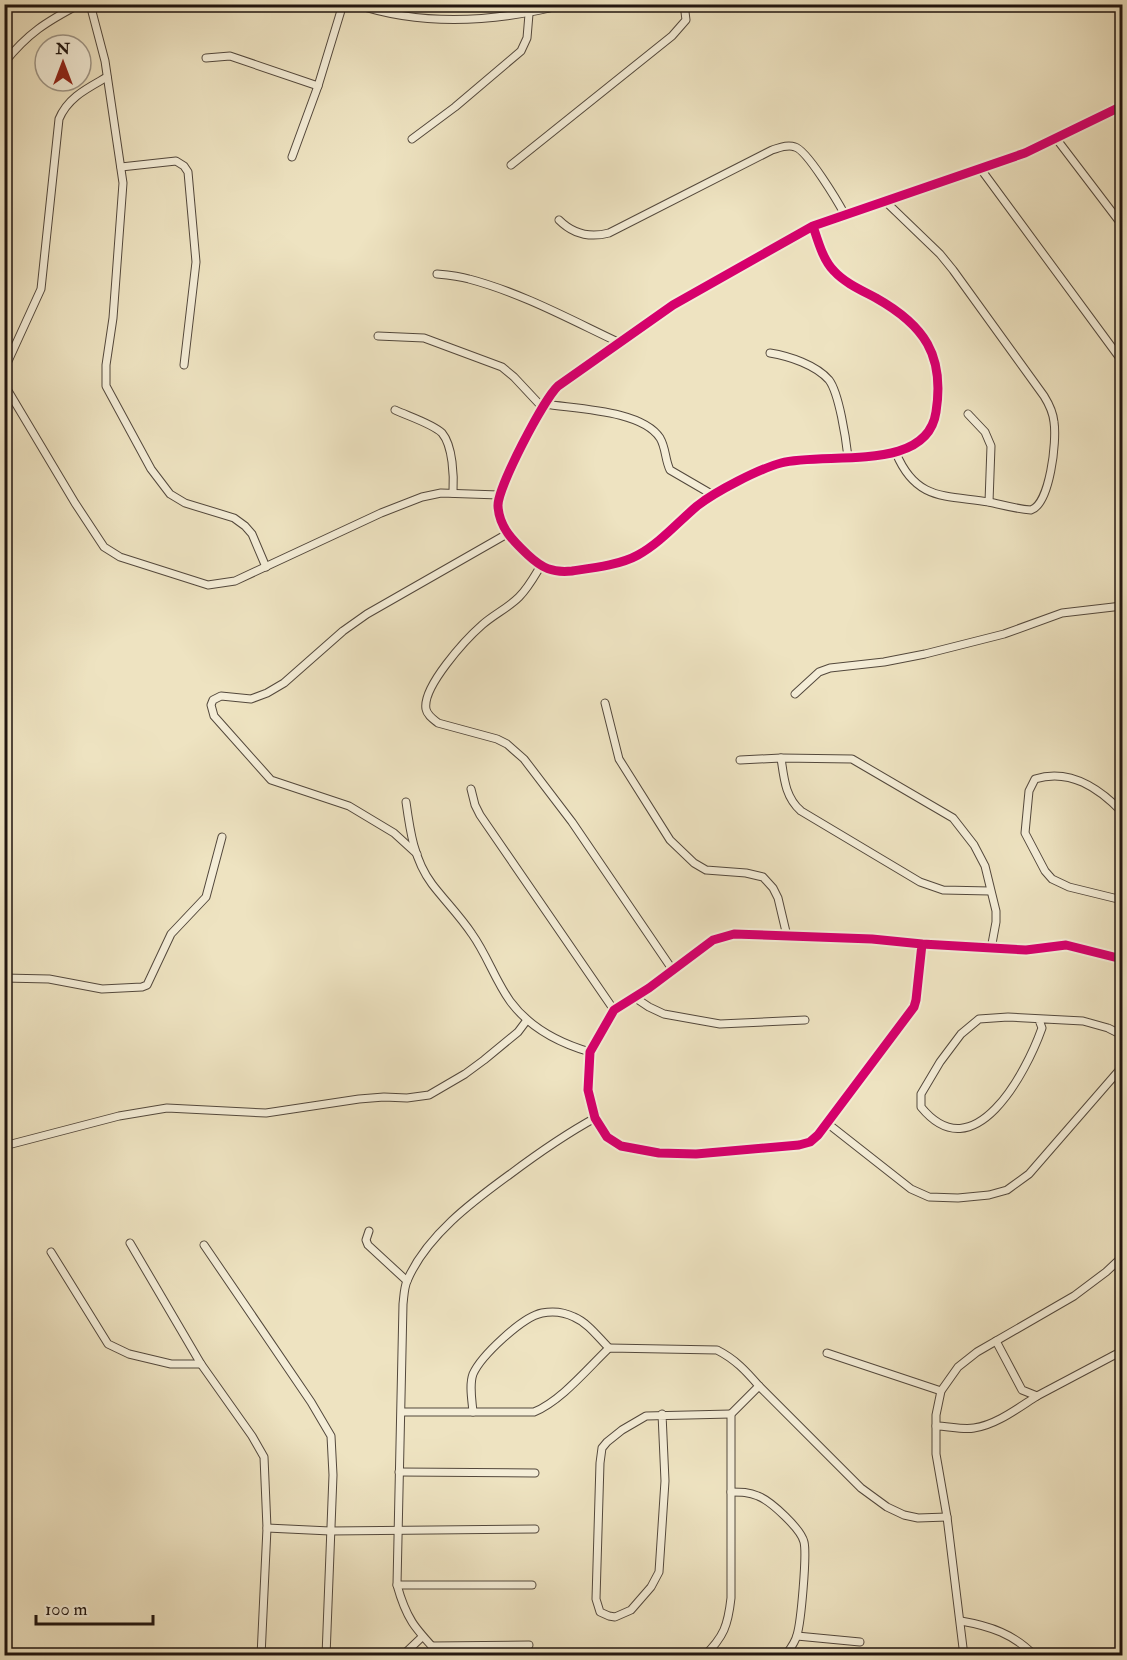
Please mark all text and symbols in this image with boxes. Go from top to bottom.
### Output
north arrow [33,33,93,93]
text: N [55,39,71,59]
scale bar [36,1588,153,1626]
text: 100 m [45,1598,88,1621]

